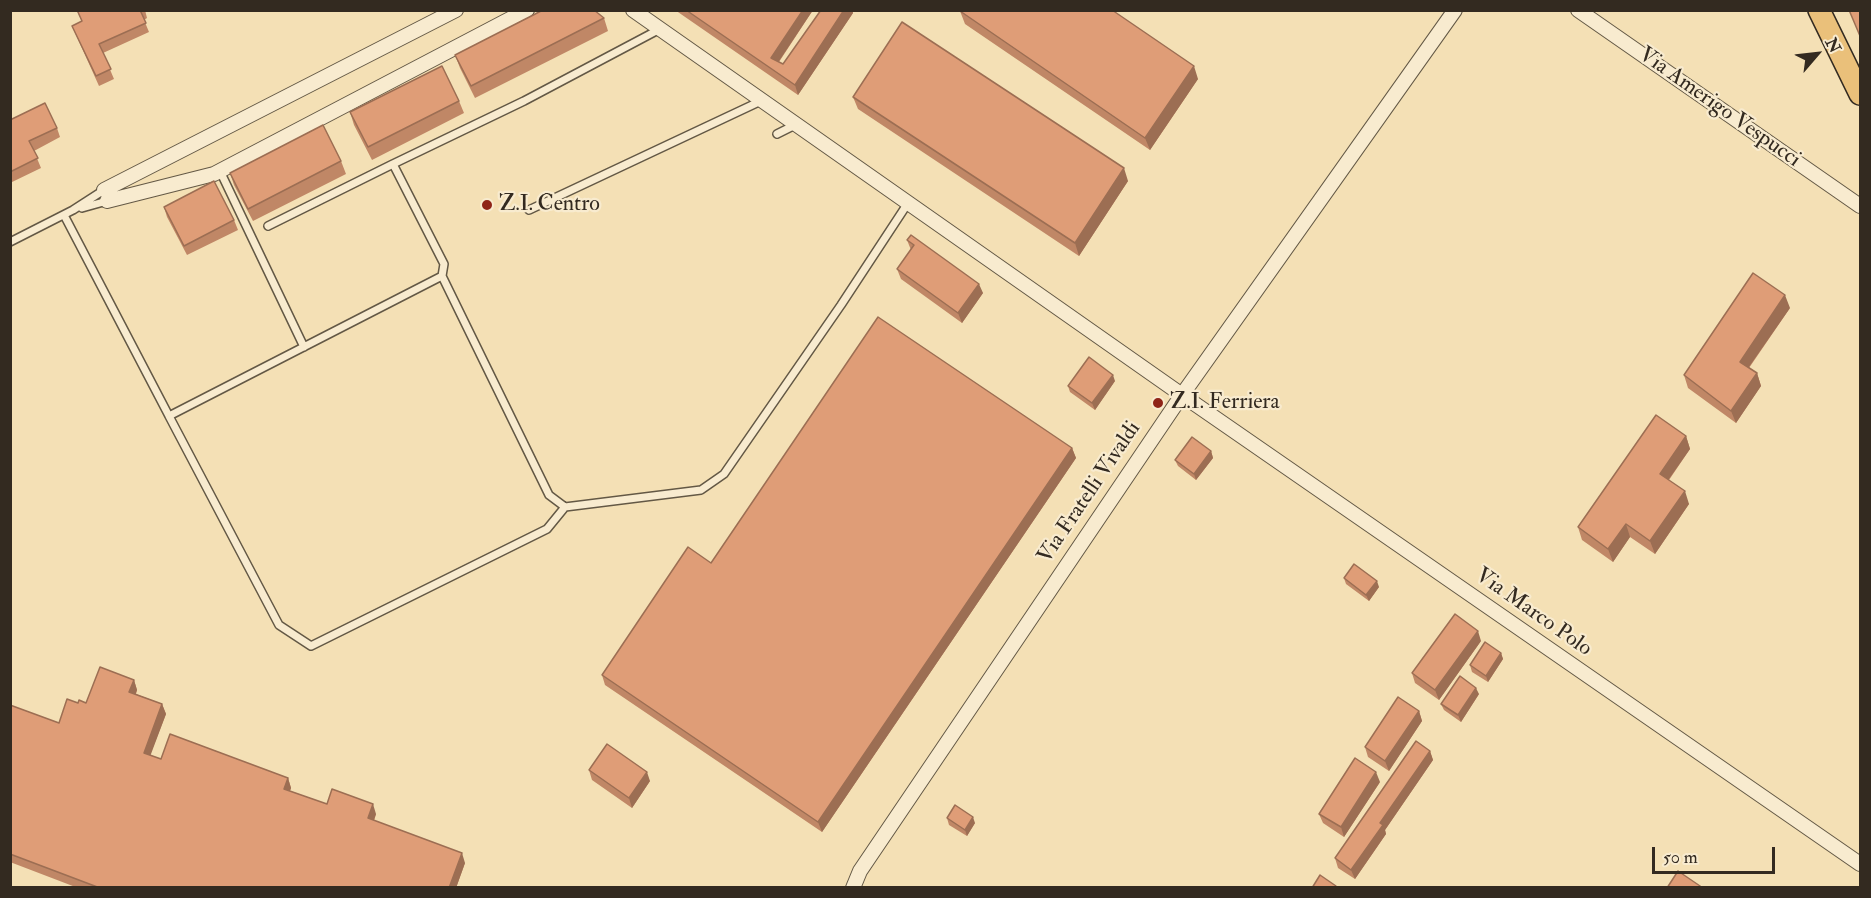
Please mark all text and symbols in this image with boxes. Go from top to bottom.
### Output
north arrow [1787,24,1847,84]
text: N [1821,35,1845,57]
street label: Via Amerigo Vespucci [1633,42,1805,174]
place label: Z.I. Centro [499,192,600,218]
marker: Z.I. Centro [480,198,494,212]
place label: Z.I. Ferriera [1170,390,1280,416]
marker: Z.I. Ferriera [1151,396,1165,410]
street label: Via Fratelli Vivaldi [1033,417,1147,569]
street label: Via Marco Polo [1470,563,1596,663]
scale bar [1655,835,1778,873]
text: 50 m [1663,846,1698,869]

